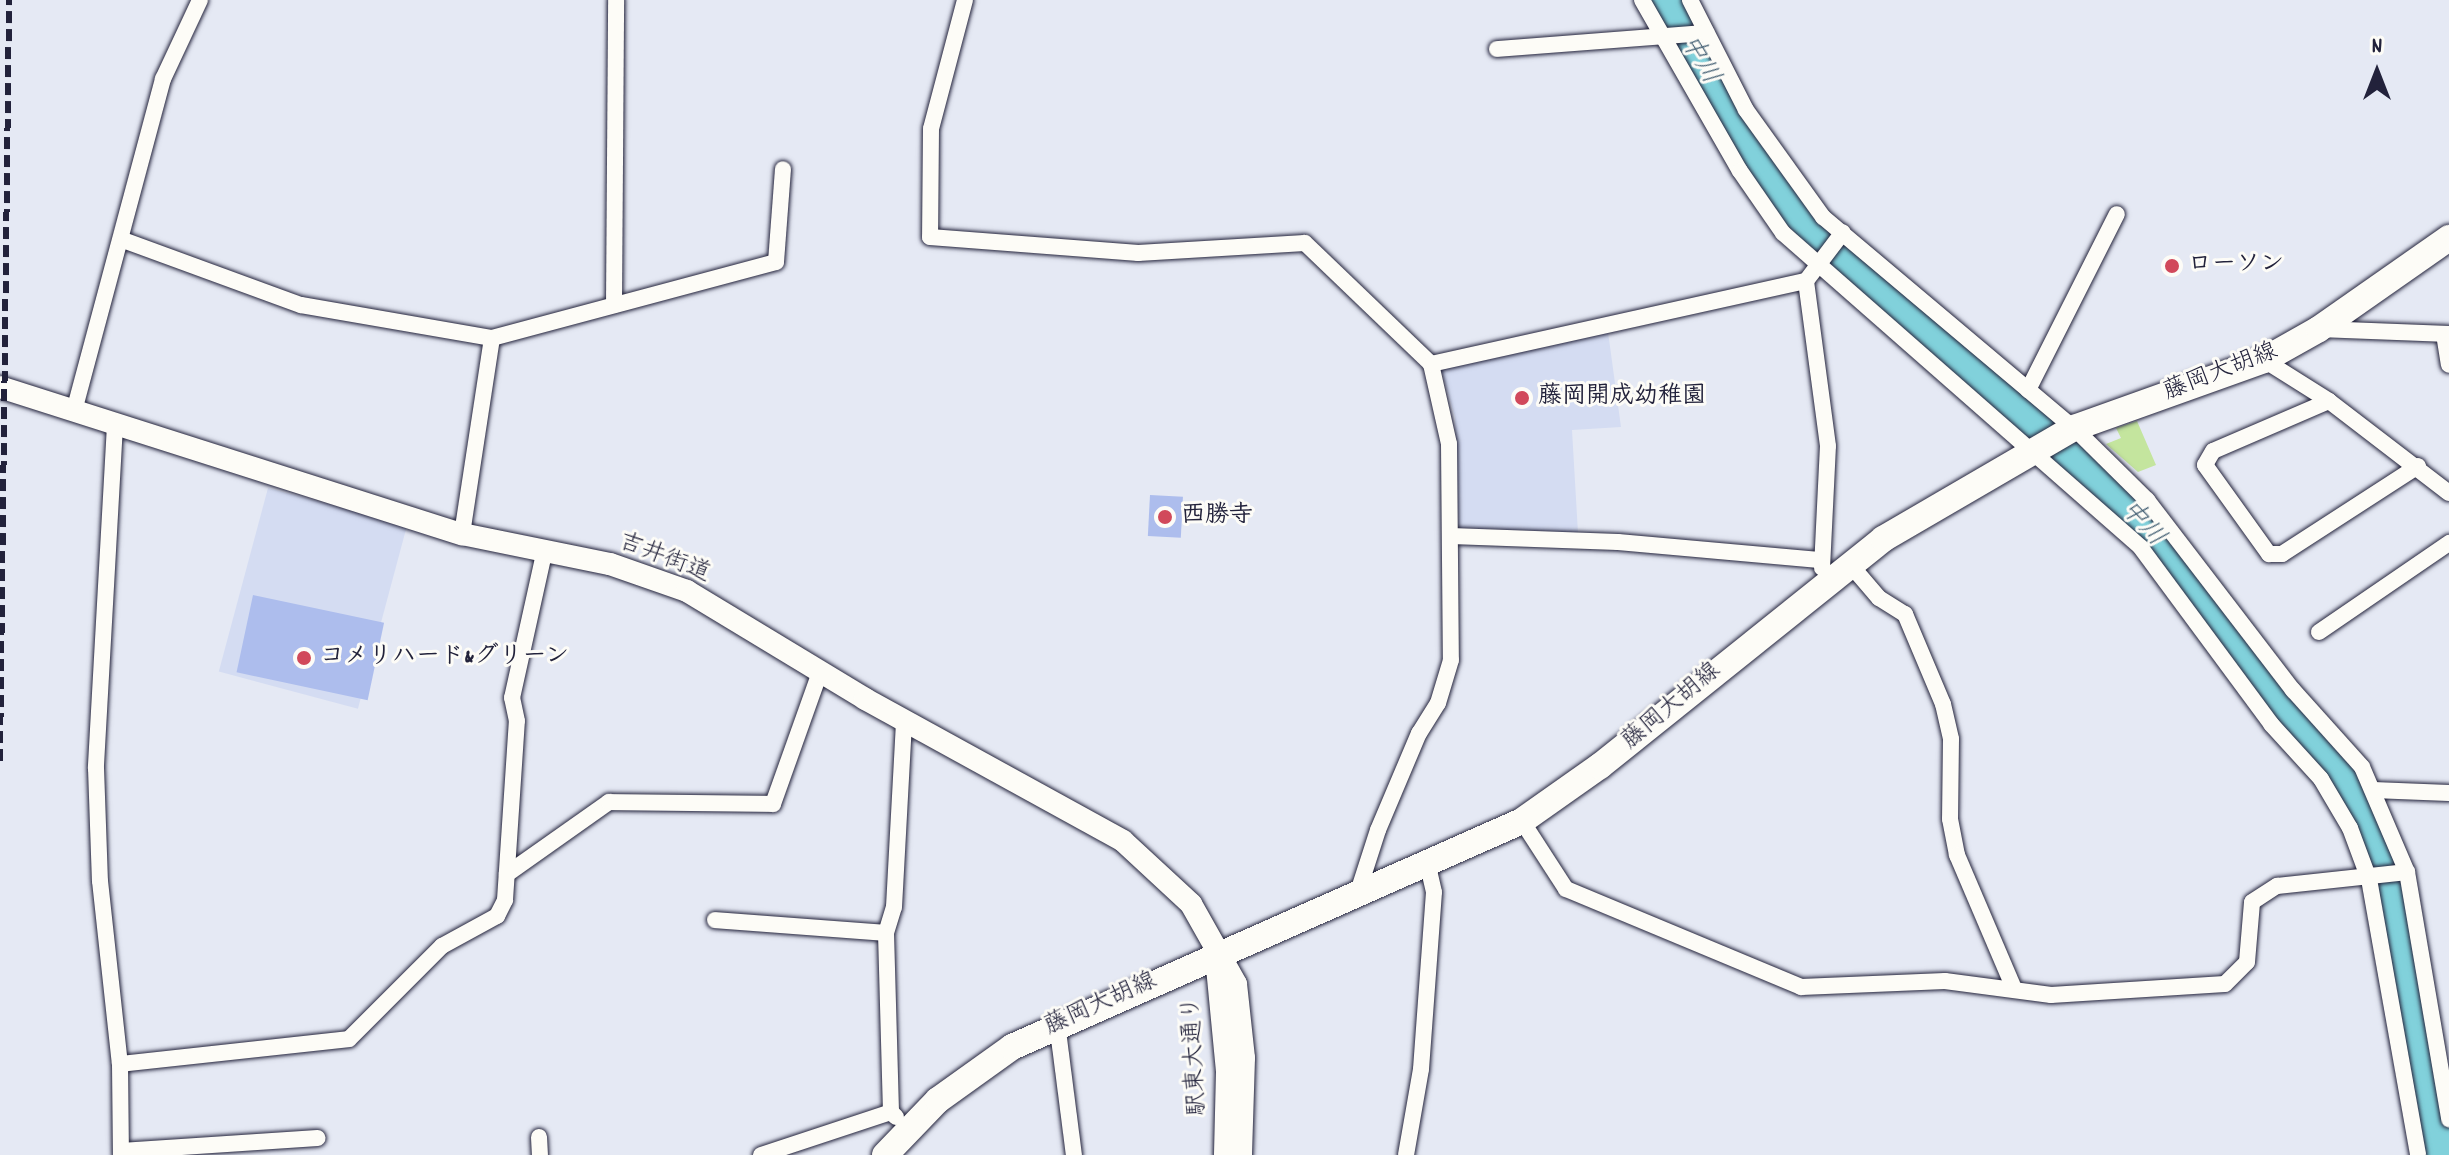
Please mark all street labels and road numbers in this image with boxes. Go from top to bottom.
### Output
street label: 藤岡大胡線 [2160,338,2282,408]
street label: 吉井街道 [614,528,714,590]
street label: 藤岡大胡線 [1617,657,1727,757]
street label: 藤岡大胡線 [1040,967,1162,1043]
street label: 駅東大通り [1178,995,1214,1117]

